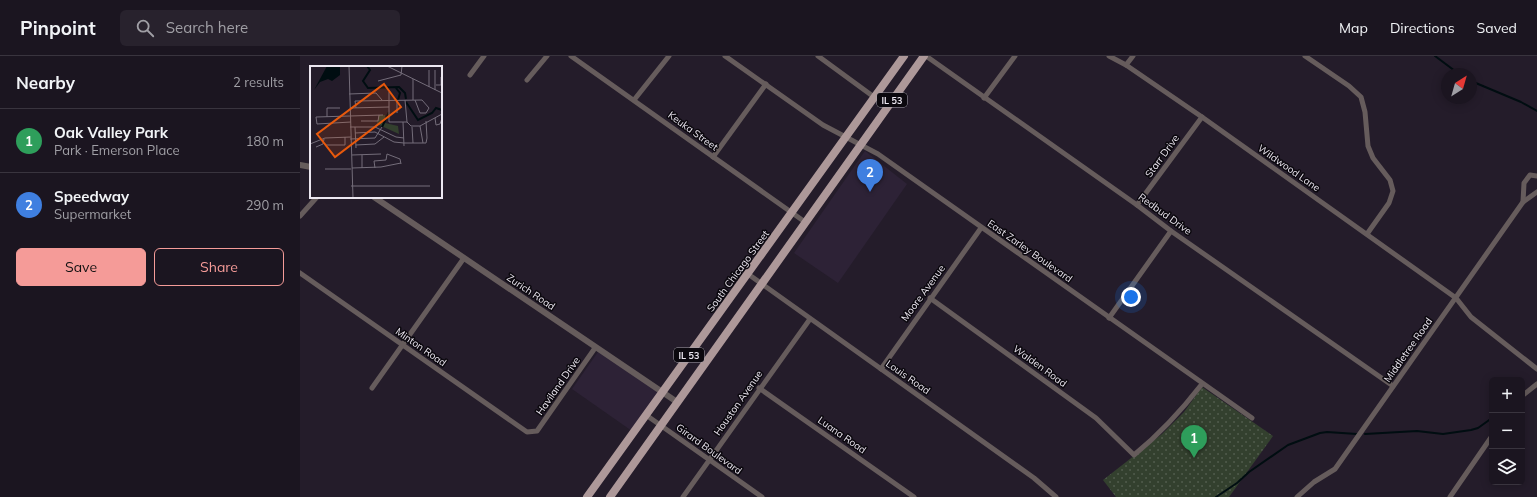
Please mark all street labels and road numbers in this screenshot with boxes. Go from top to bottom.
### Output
road number: IL 53 [877,93,907,107]
street label: Keuka Street [665,108,721,154]
street label: Starr Drive [1142,132,1182,180]
street label: Wildwood Lane [1255,142,1323,194]
street label: Redbud Drive [1136,190,1194,238]
street label: East Zarley Boulevard [985,217,1075,285]
street label: South Chicago Street [704,227,772,314]
street label: Moore Avenue [898,262,948,324]
street label: Zurich Road [504,271,558,313]
street label: Middletree Road [1381,315,1435,385]
street label: Minton Road [393,325,449,369]
street label: Walden Road [1011,342,1069,390]
road number: IL 53 [674,348,704,362]
street label: Haviland Drive [533,354,583,418]
street label: Louis Road [883,357,933,397]
street label: Houston Avenue [711,368,765,438]
street label: Luana Road [815,414,869,456]
street label: Girard Boulevard [674,421,744,477]

